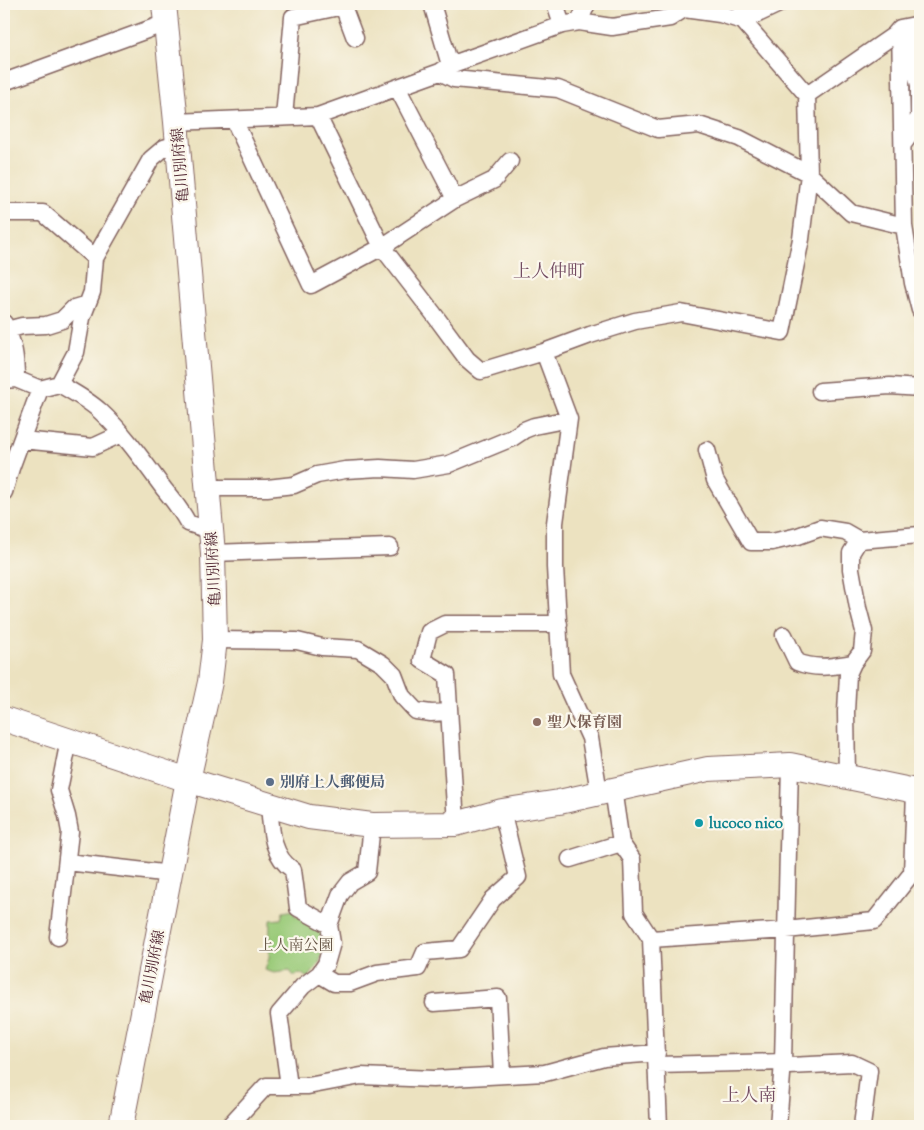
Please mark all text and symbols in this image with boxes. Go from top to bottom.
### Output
street label: 亀川別府線 [168,127,195,203]
district label: 上人仲町 [513,260,585,286]
street label: 亀川別府線 [202,531,227,607]
place label: 聖人保育園 [547,713,622,734]
marker: 聖人保育園 [531,716,543,728]
place label: 別府上人郵便局 [280,773,385,794]
marker: 別府上人郵便局 [264,776,276,788]
place label: lucoco nico [709,814,783,835]
marker: lucoco nico [693,817,705,829]
street label: 亀川別府線 [136,928,171,1006]
park label: 上人南公園 [258,936,334,957]
district label: 上人南 [722,1084,776,1110]

